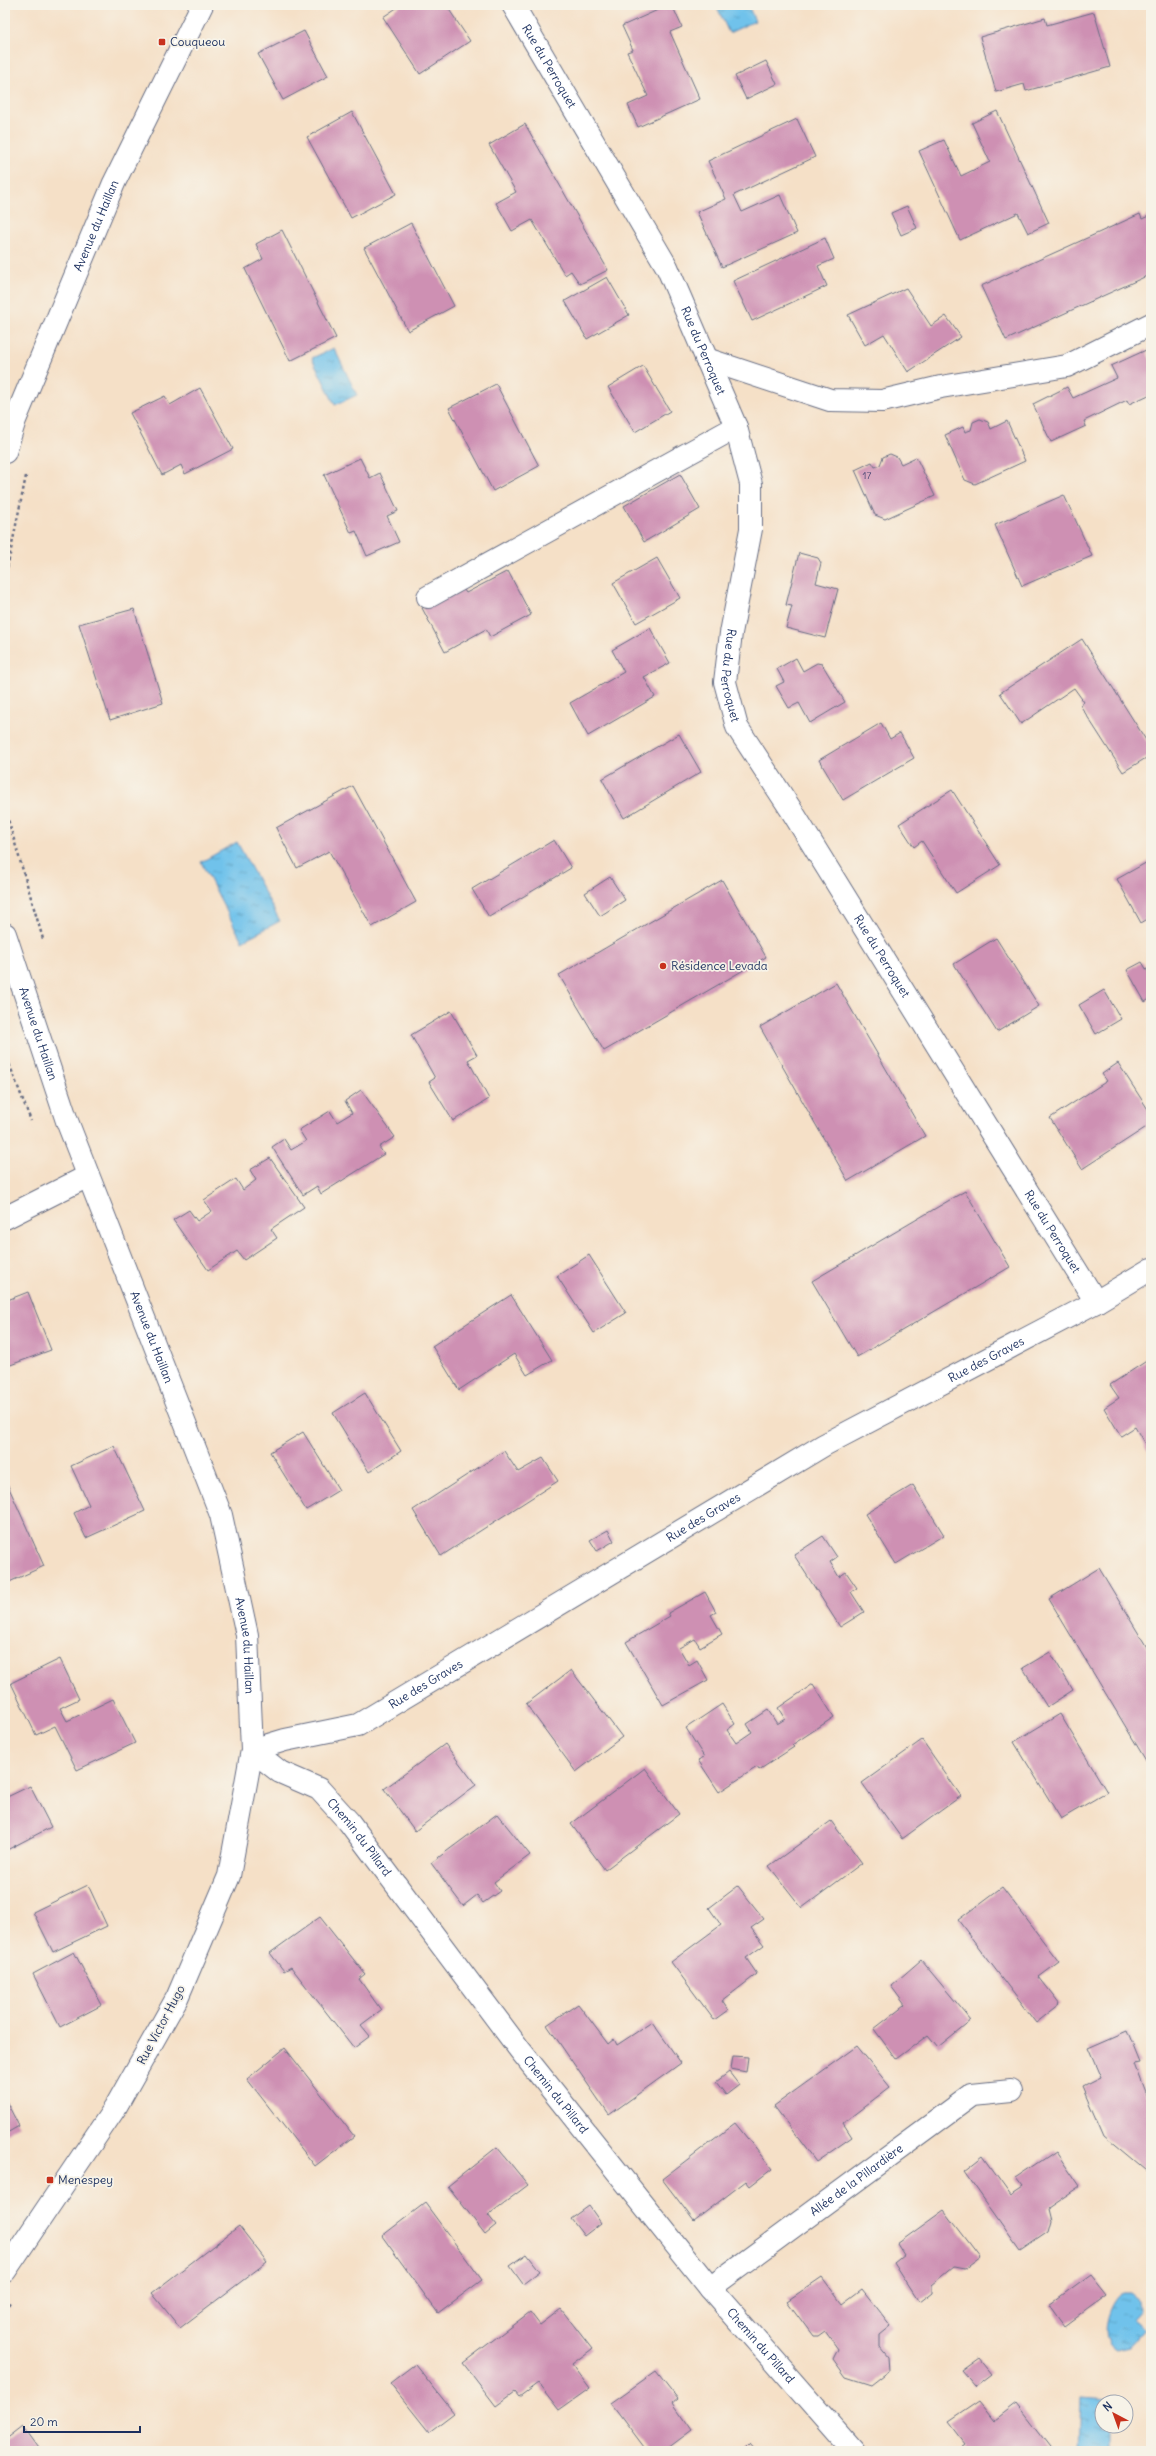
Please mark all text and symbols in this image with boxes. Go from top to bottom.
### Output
street label: Rue du Perroquet [519,21,580,111]
place label: Couqueou [170,34,225,49]
marker: Couqueou [157,37,167,47]
street label: Avenue du Haillan [70,178,121,273]
street label: Rue du Perroquet [678,304,729,397]
house number: 17 [863,469,872,482]
street label: Rue du Perroquet [718,627,743,723]
street label: Rue du Perroquet [851,912,913,1000]
place label: Résidence Levada [671,958,768,973]
marker: Résidence Levada [658,961,668,971]
street label: Avenue du Haillan [16,985,61,1082]
street label: Rue du Perroquet [1022,1187,1084,1275]
street label: Avenue du Haillan [127,1289,177,1385]
street label: Rue des Graves [946,1333,1027,1385]
street label: Rue des Graves [663,1489,743,1545]
street label: Avenue du Haillan [232,1596,258,1694]
street label: Rue des Graves [386,1656,465,1712]
street label: Chemin du Pillard [324,1795,395,1879]
street label: Rue Victor Hugo [133,1982,188,2067]
street label: Chemin du Pillard [521,2053,592,2136]
street label: Allée de la Pillardière [807,2140,906,2219]
place label: Menespey [58,2172,113,2187]
marker: Menespey [45,2175,55,2185]
street label: Chemin du Pillard [724,2305,798,2386]
north arrow [1094,2394,1134,2434]
text: N [1100,2399,1115,2414]
scale bar [24,2408,140,2434]
text: 20 m [30,2414,58,2429]

